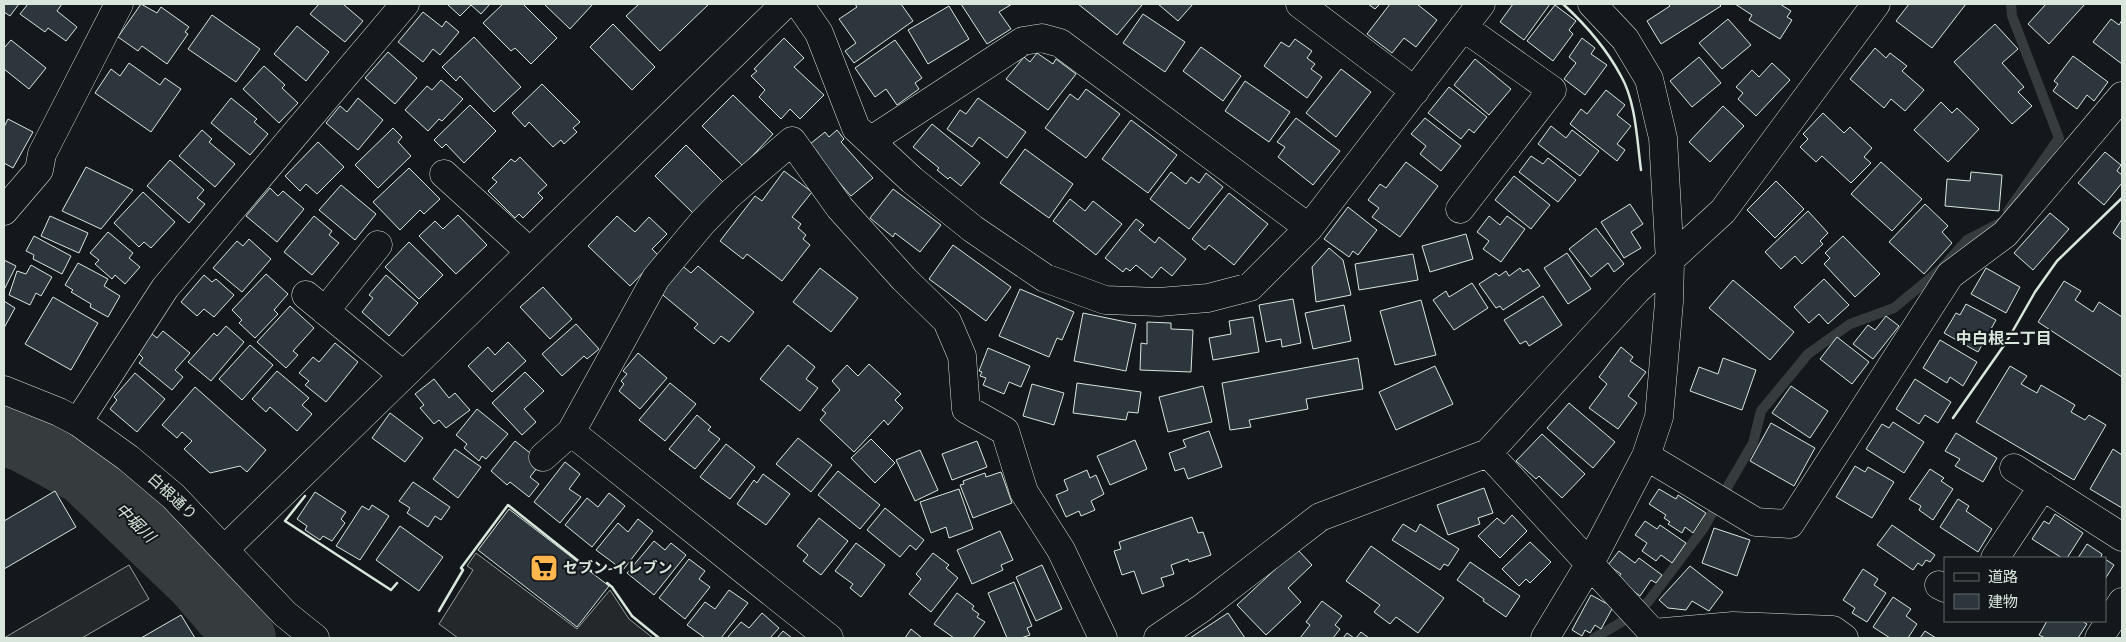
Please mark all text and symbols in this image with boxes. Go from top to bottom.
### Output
district label: 中白根二丁目 [1956,330,2052,347]
street label: 白根通り [145,470,200,523]
water label: 中堀川 [112,500,160,547]
supermarket icon: セブン-イレブン [529,553,559,583]
legend [1944,557,2106,622]
place label: セブン-イレブン [563,559,673,576]
text: 道路 [1988,569,2018,585]
text: 建物 [1988,594,2018,610]

